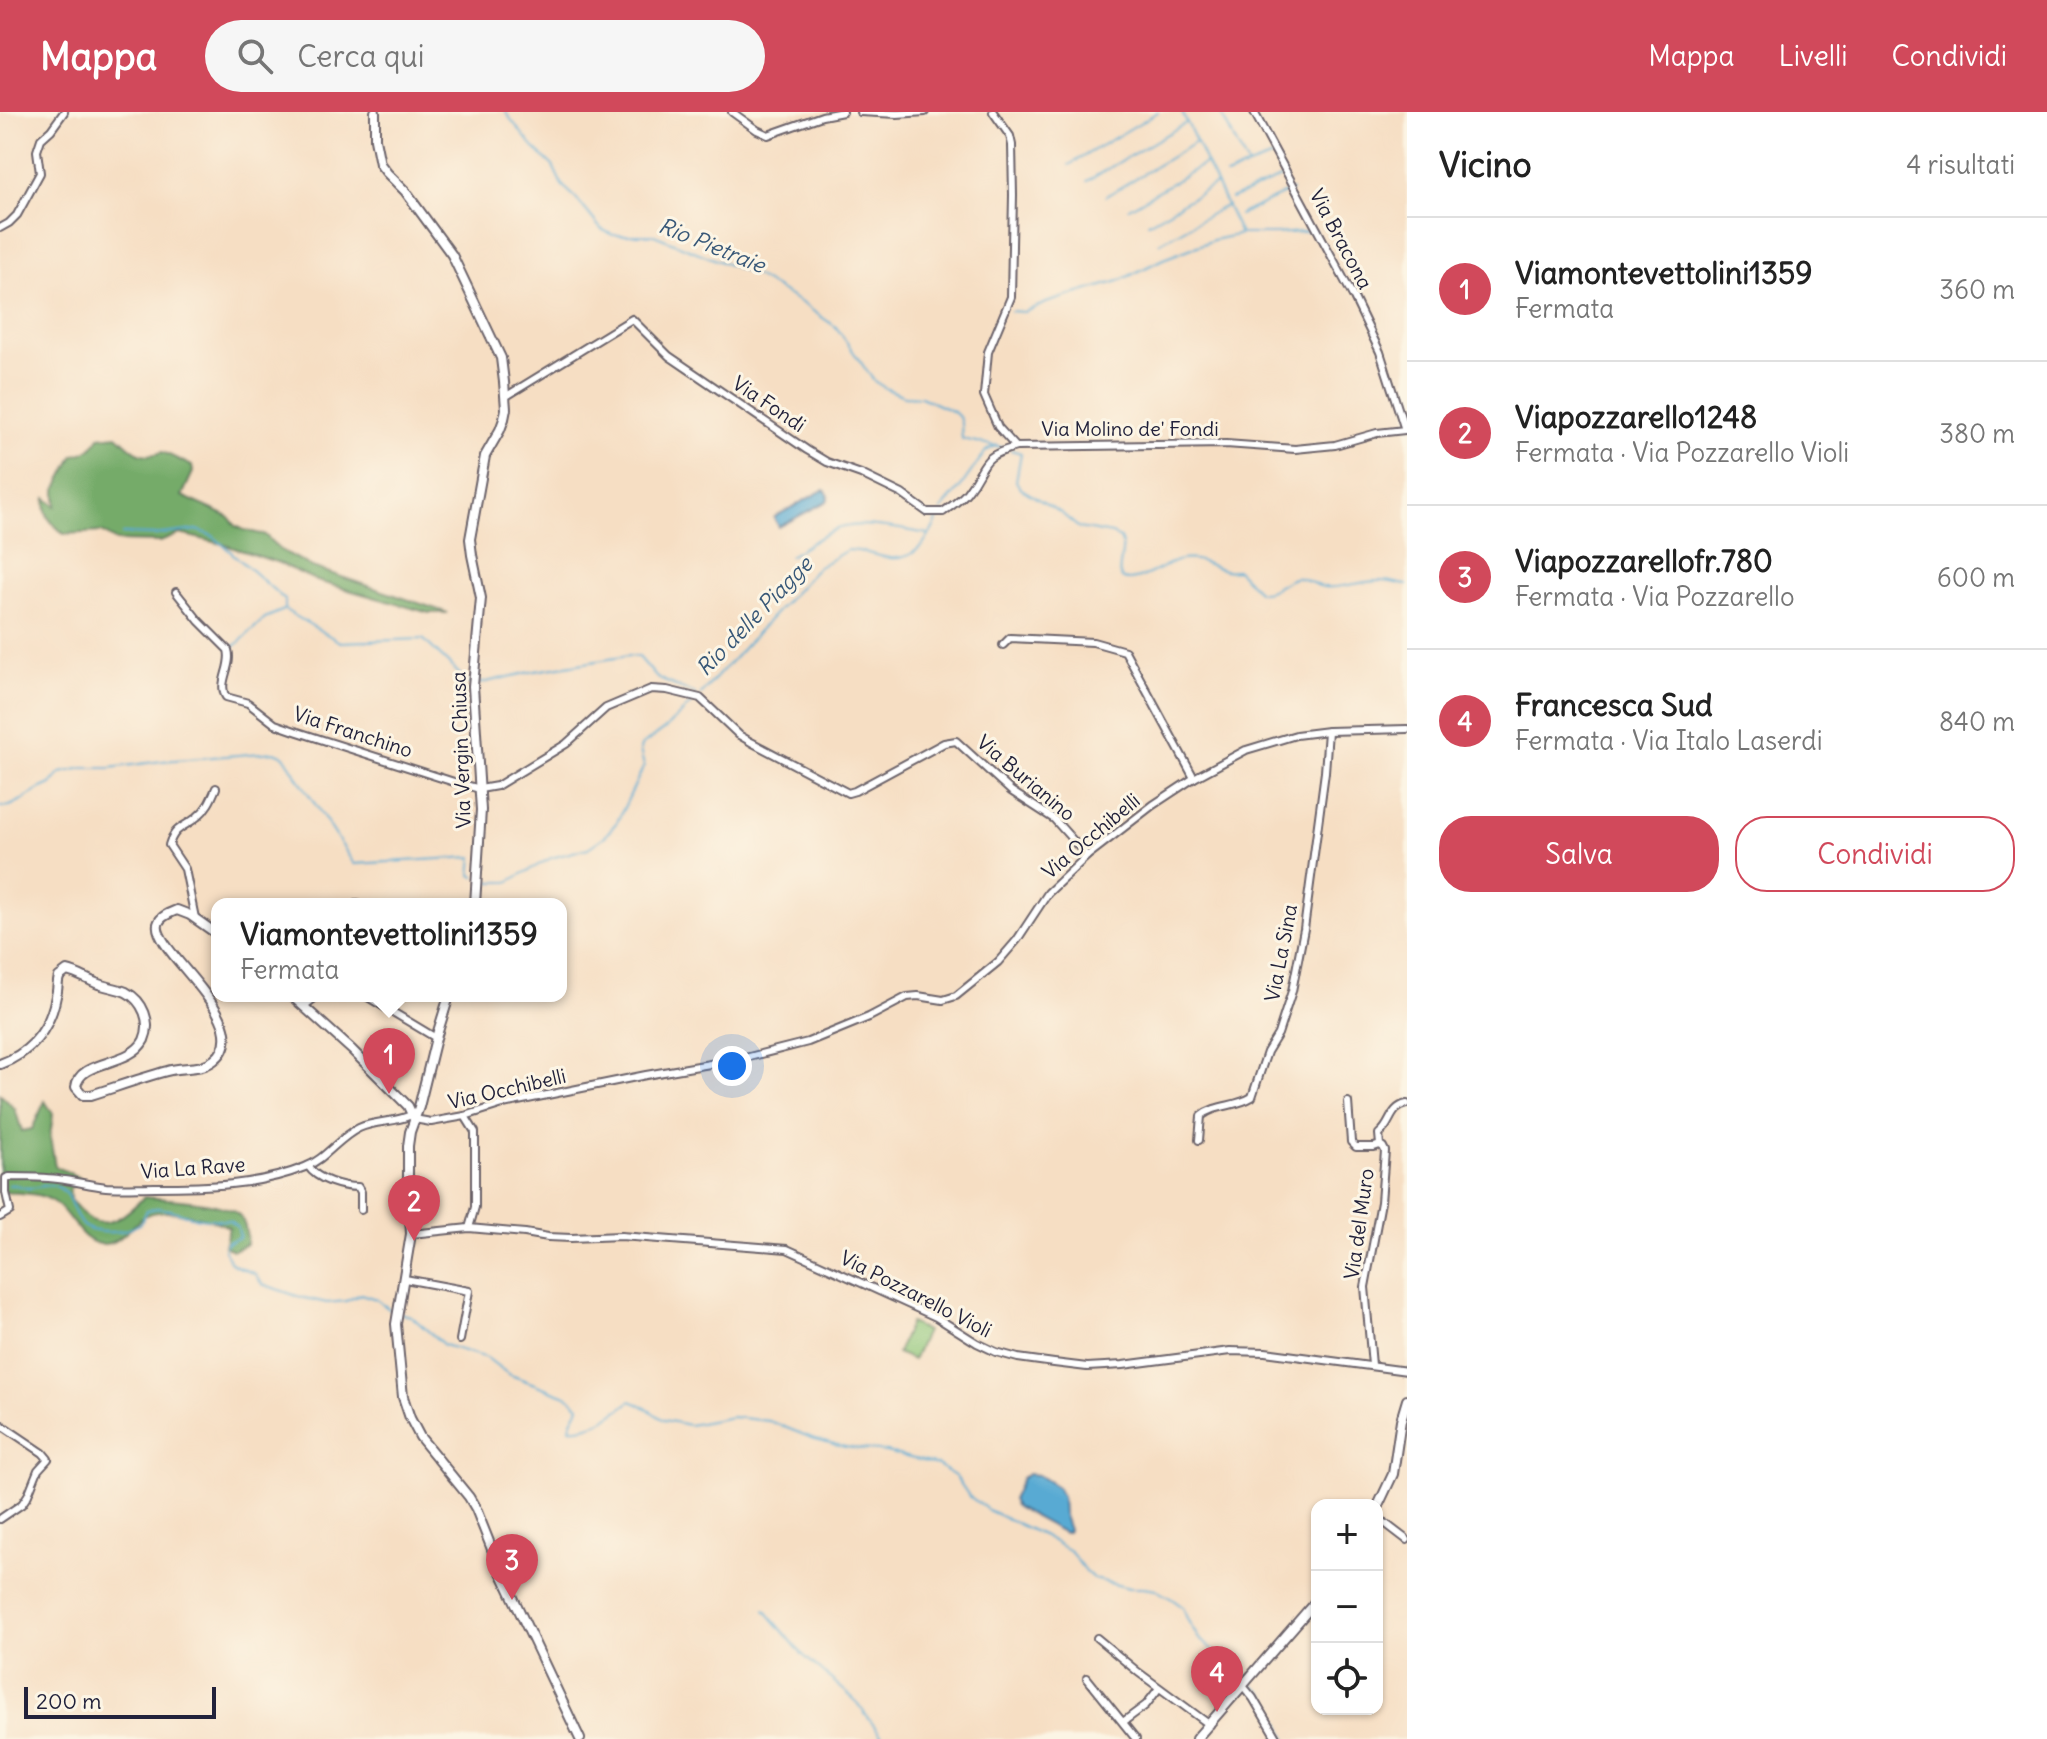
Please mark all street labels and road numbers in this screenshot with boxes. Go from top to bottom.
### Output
street label: Via Bracona [1305,184,1378,293]
street label: Via Fondi [728,370,811,437]
street label: Via Molino de' Fondi [1041,416,1219,441]
street label: Via Vergin Chiusa [445,671,476,829]
street label: Via Franchino [291,701,416,763]
street label: Via Burianino [972,729,1081,826]
street label: Via Occhibelli [1037,787,1145,884]
street label: Via La Sina [1259,902,1302,1004]
street label: Via Occhibelli [446,1063,568,1114]
street label: Via La Rave [140,1151,246,1184]
street label: Via del Muro [1338,1167,1379,1281]
street label: Via Pozzarello Violi [836,1245,996,1343]

